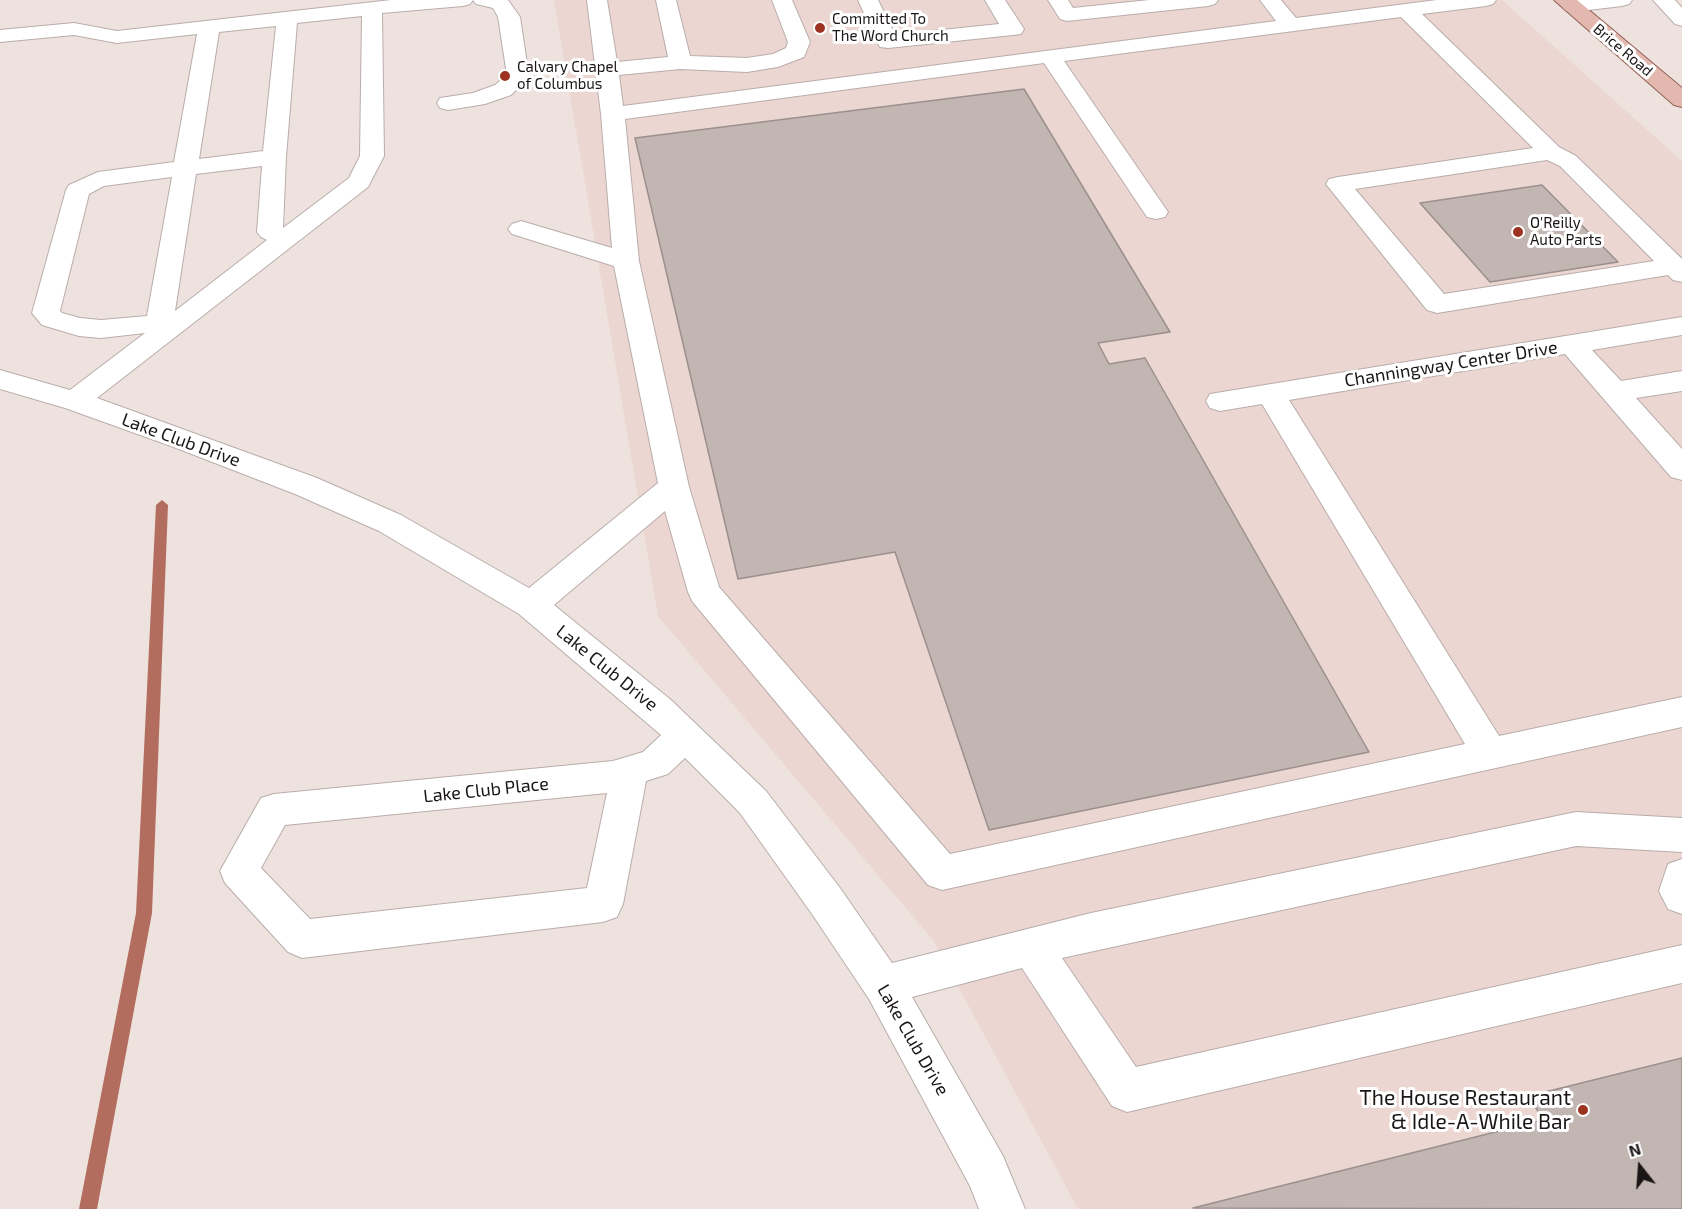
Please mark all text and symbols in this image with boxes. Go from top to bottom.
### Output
place label: Committed To The Word Church [832,10,949,45]
street label: Brice Road [1590,20,1656,80]
marker: Committed To The Word Church [813,21,827,35]
place label: Calvary Chapel of Columbus [517,58,618,93]
marker: Calvary Chapel of Columbus [498,69,512,83]
place label: O'Reilly Auto Parts [1530,214,1602,249]
marker: O'Reilly Auto Parts [1511,225,1525,239]
street label: Channingway Center Drive [1343,336,1559,392]
street label: Lake Club Drive [119,409,243,471]
street label: Lake Club Drive [552,620,662,716]
street label: Lake Club Place [422,773,550,807]
street label: Lake Club Drive [873,981,953,1099]
place label: The House Restaurant & Idle-A-While Bar [1360,1085,1571,1135]
marker: The House Restaurant & Idle-A-While Bar [1576,1103,1590,1117]
north arrow [1610,1137,1670,1197]
text: N [1626,1139,1643,1160]

